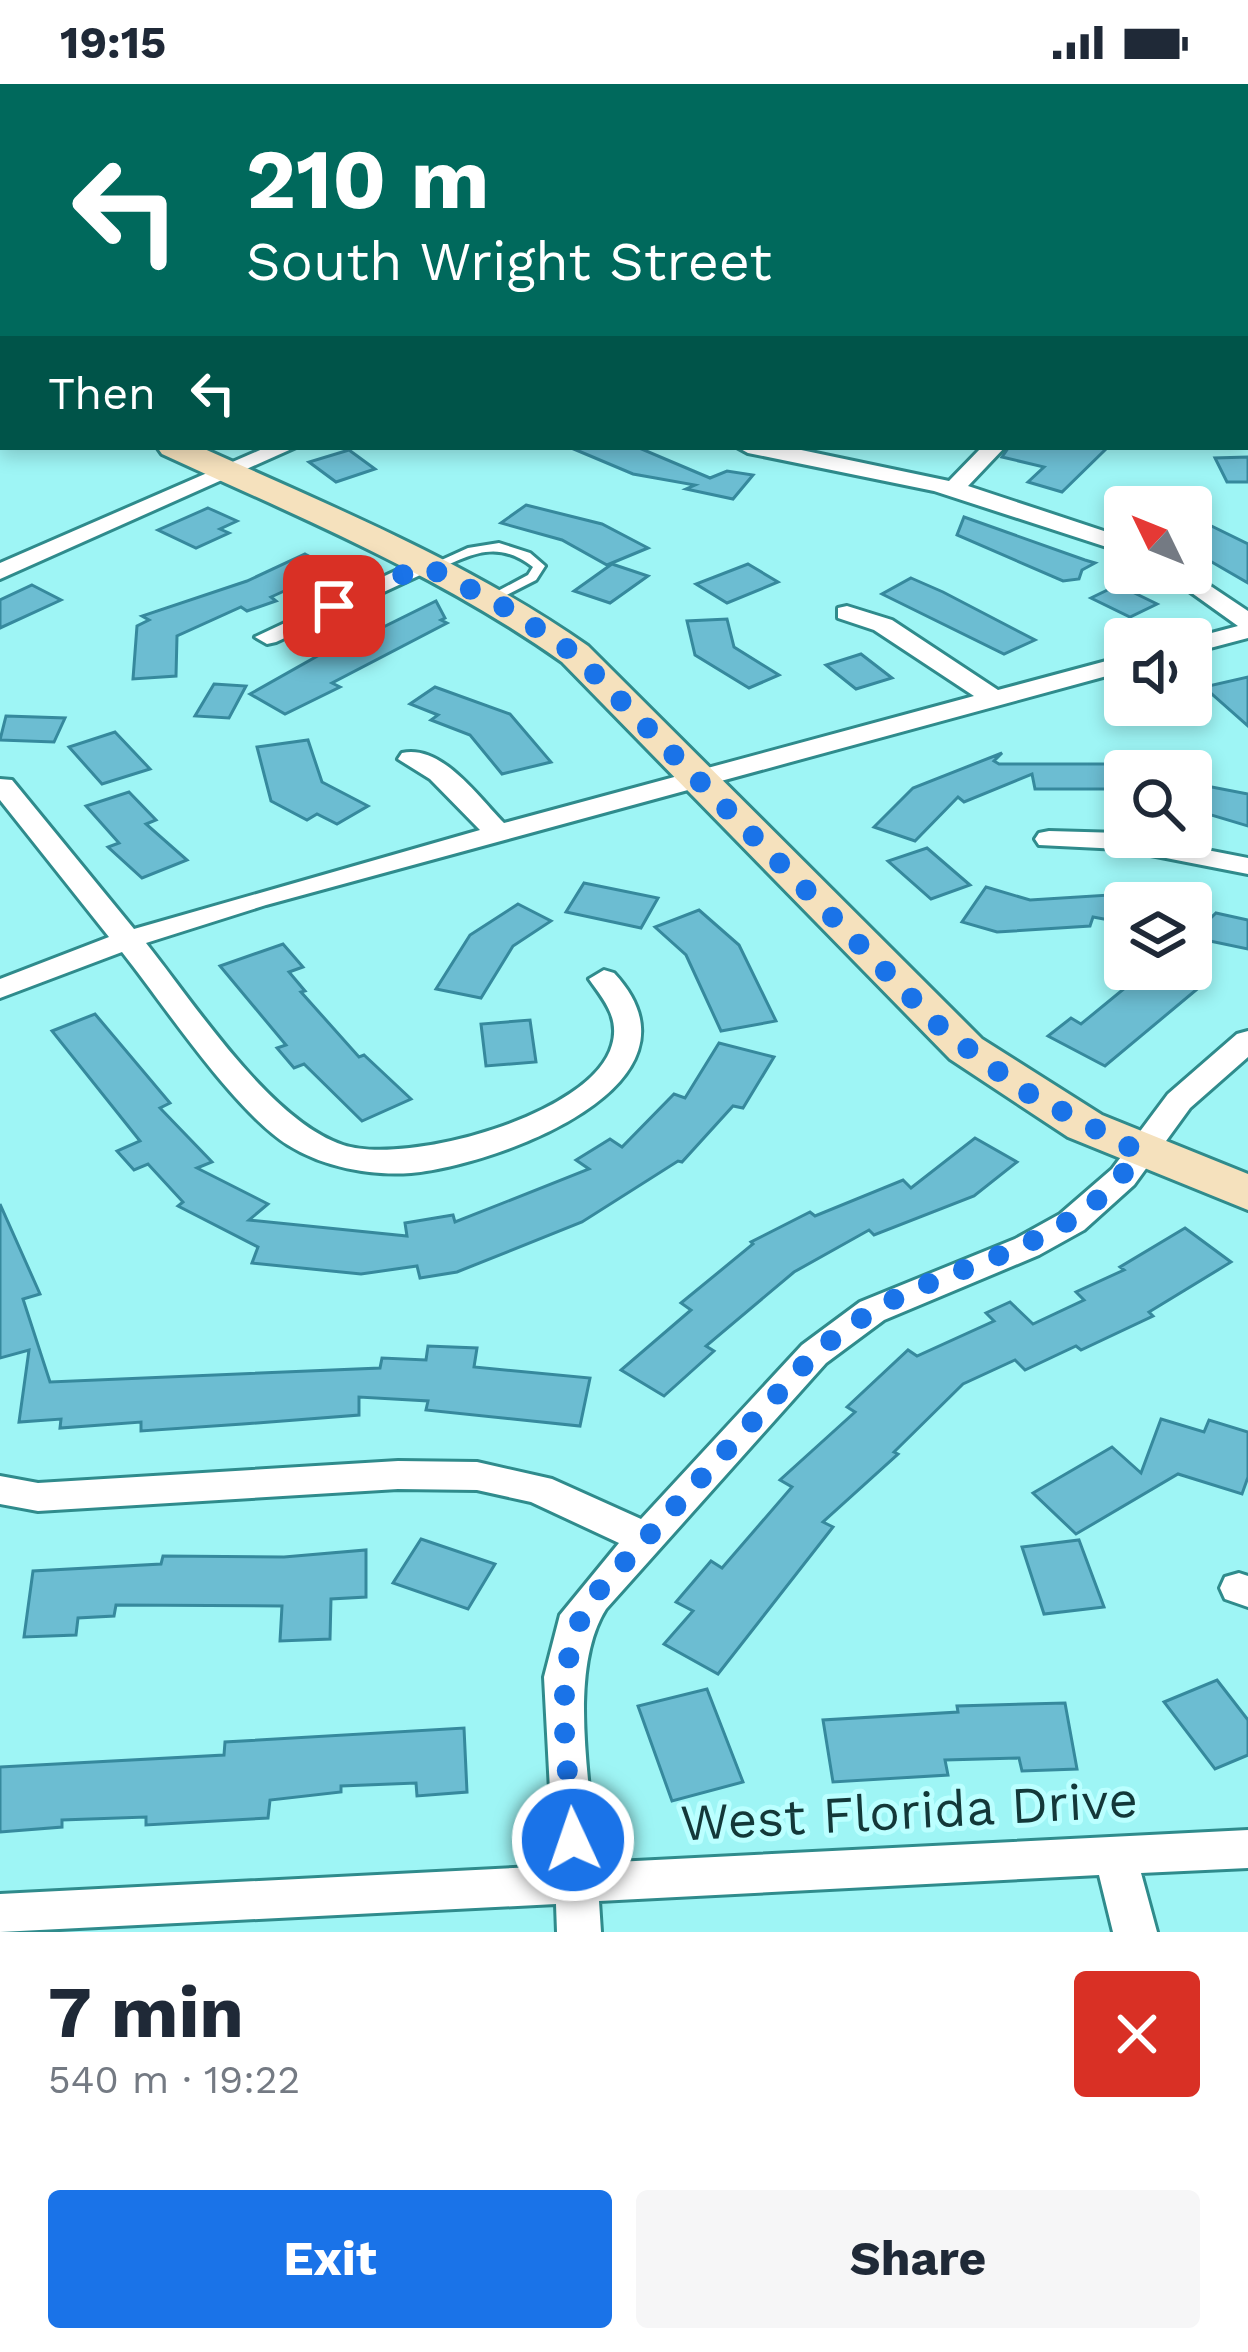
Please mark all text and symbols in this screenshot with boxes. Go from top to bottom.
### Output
text: 19:15 [60,16,166,69]
text: 210 m [246,130,489,228]
icon: left [48,132,204,288]
text: South Wright Street [246,230,772,293]
icon: left [180,360,246,426]
text: Then [48,367,156,420]
north arrow [1104,486,1212,594]
map controls [1104,486,1212,990]
pin [283,555,385,657]
icon: arrive [301,573,367,639]
button: sound [1104,618,1212,726]
button: search [1104,750,1212,858]
button: layers [1104,882,1212,990]
street label: West Florida Drive [679,1770,1139,1852]
position arrow [510,1777,636,1903]
text: 7 min [48,1970,244,2054]
button: close [1074,1971,1200,2097]
text: 540 m · 19:22 [48,2057,300,2102]
button: Exit [48,2190,612,2328]
button: Share [636,2190,1200,2328]

